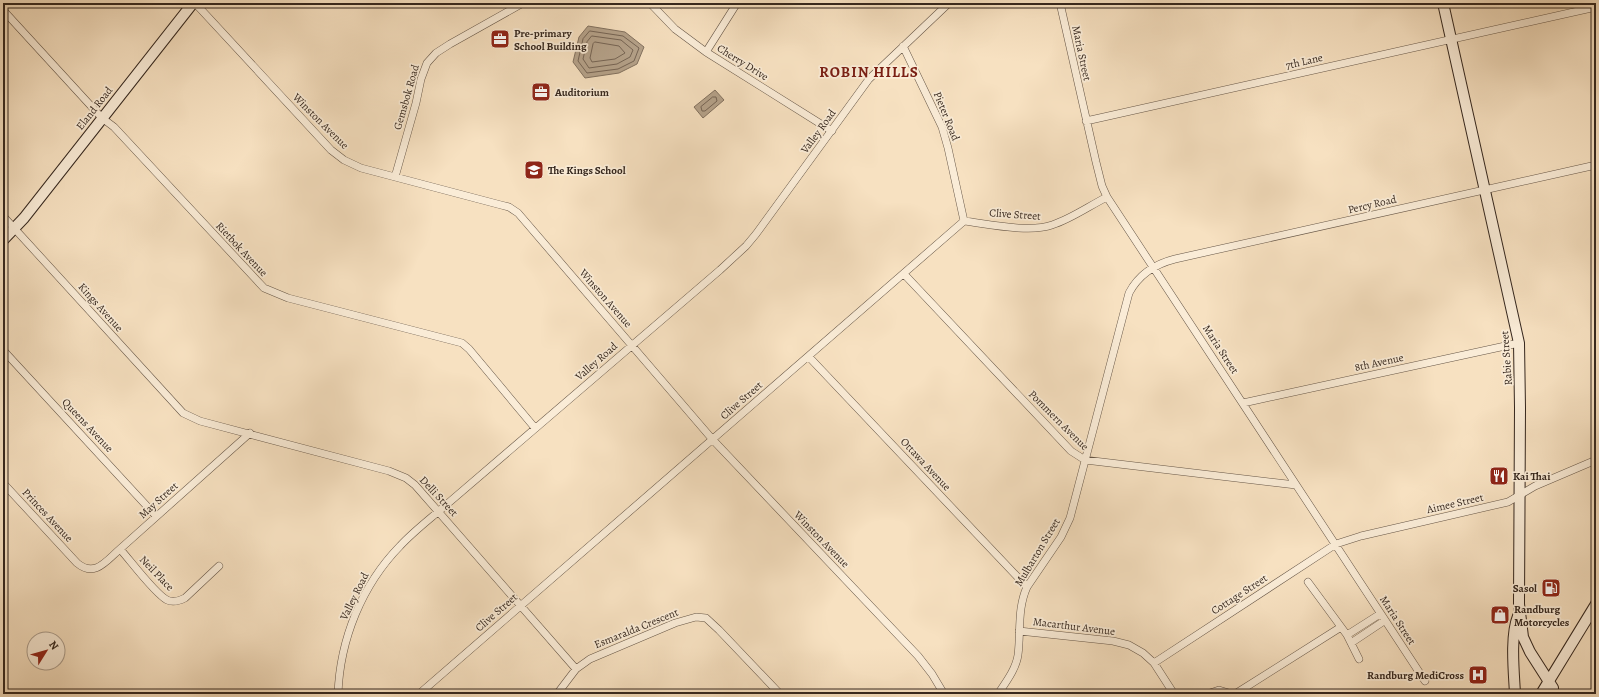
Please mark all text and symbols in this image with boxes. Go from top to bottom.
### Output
street label: Maria Street [1068,24,1095,82]
place label: Pre-primary School Building [514,26,587,54]
office icon: Pre-primary School Building [489,28,511,50]
street label: Cherry Drive [714,41,771,84]
street label: 7th Lane [1284,50,1324,73]
district label: ROBIN HILLS [819,62,919,82]
street label: Gemsbok Road [390,63,423,132]
office icon: Auditorium [530,81,552,103]
street label: Eland Road [73,83,116,133]
place label: Auditorium [554,85,609,100]
street label: Winston Avenue [289,89,352,153]
street label: Pieter Road [930,89,963,143]
street label: Valley Road [797,106,840,157]
school or university icon: The Kings School [523,159,545,181]
place label: The Kings School [548,163,626,178]
street label: Percy Road [1346,192,1398,217]
street label: Clive Street [989,205,1042,224]
street label: Rietbok Avenue [212,219,271,280]
street label: Winston Avenue [575,265,635,331]
street label: Kings Avenue [75,280,127,335]
street label: Maria Street [1199,322,1242,377]
street label: Rabie Street [1497,330,1516,386]
street label: Valley Road [571,339,621,385]
street label: 8th Avenue [1353,350,1405,375]
street label: Clive Street [717,378,766,423]
street label: Pommern Avenue [1025,387,1092,454]
street label: Queens Avenue [59,395,117,456]
street label: Ottawa Avenue [897,435,954,494]
restaurant icon: Kai Thai [1488,465,1510,487]
place label: Kai Thai [1513,469,1550,484]
street label: Delli Street [416,473,462,520]
street label: May Street [135,478,182,522]
street label: Princes Avenue [19,485,76,545]
street label: Aimee Street [1424,490,1485,517]
street label: Winston Avenue [790,507,853,571]
street label: Mulbarton Street [1011,515,1064,589]
street label: Neil Place [136,552,177,594]
street label: Valley Road [336,570,372,623]
street label: Cottage Street [1208,570,1271,618]
fuel station icon: Sasol [1540,577,1562,599]
place label: Sasol [1513,581,1537,596]
street label: Clive Street [472,590,521,635]
street label: Maria Street [1376,593,1419,648]
place label: Randburg Motorcycles [1514,602,1570,630]
shop icon: Randburg Motorcycles [1489,604,1511,626]
street label: Esmaralda Crescent [592,605,681,652]
street label: Macarthur Avenue [1032,614,1116,639]
north arrow [26,631,66,671]
text: N [45,638,62,653]
hospital icon: Randburg MediCross [1467,664,1489,686]
place label: Randburg MediCross [1367,668,1465,683]

